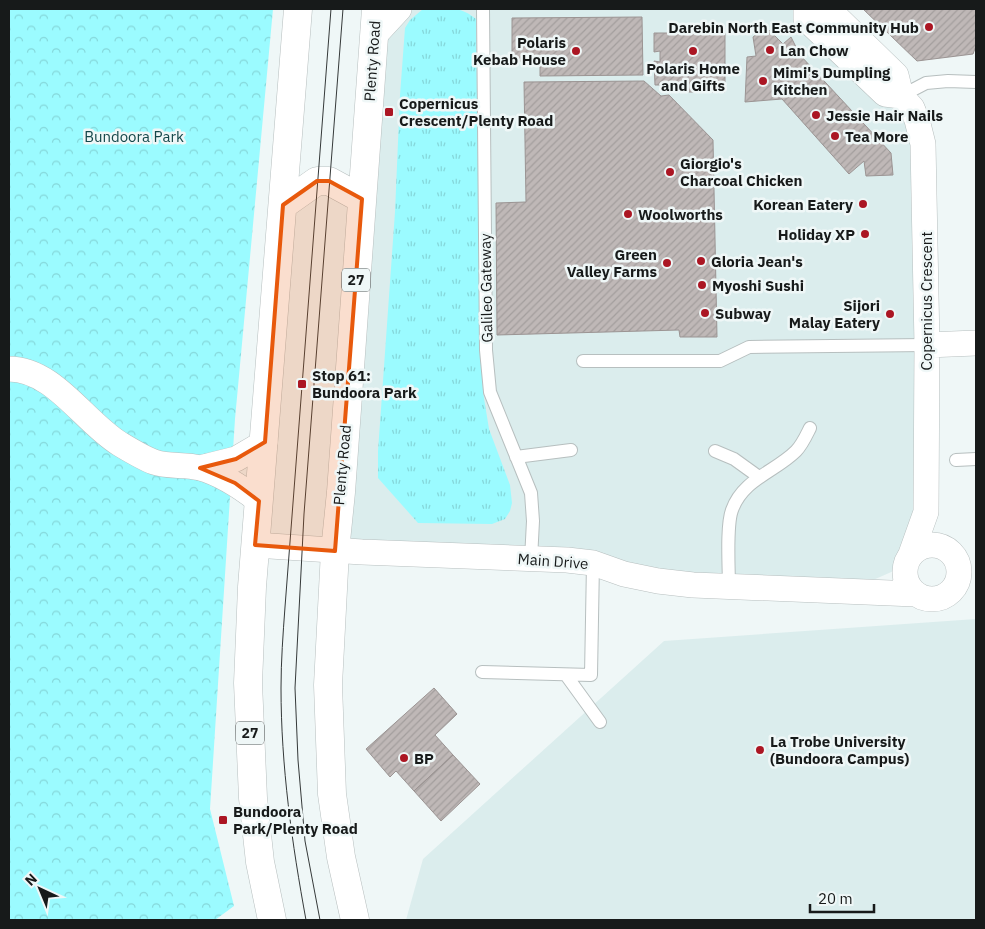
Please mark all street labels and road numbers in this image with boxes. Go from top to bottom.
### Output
street label: Plenty Road [360,20,384,102]
street label: Copernicus Crescent [917,231,936,371]
street label: Galileo Gateway [476,233,496,343]
road number: 27 [342,268,370,292]
street label: Plenty Road [329,424,355,506]
street label: Main Drive [517,549,589,573]
road number: 27 [236,721,264,744]

